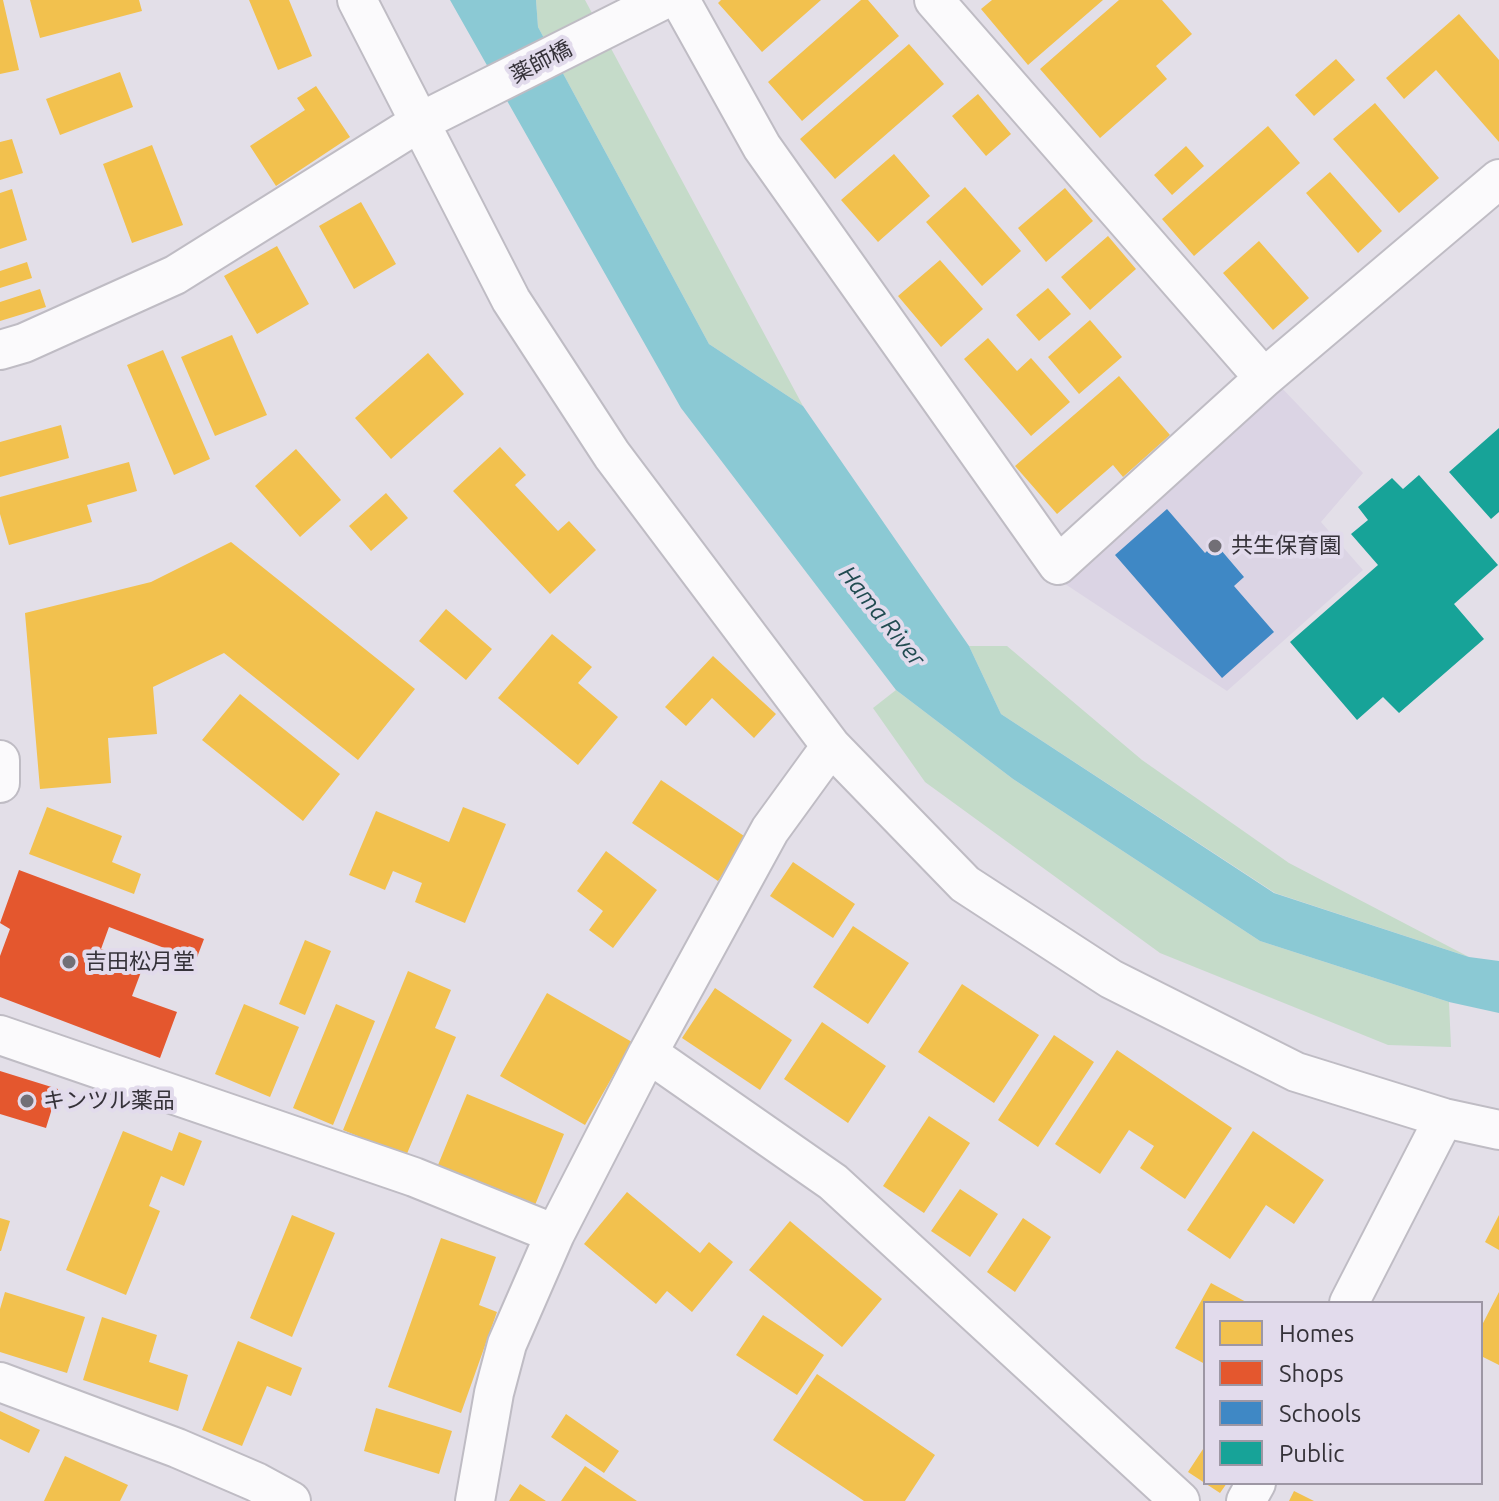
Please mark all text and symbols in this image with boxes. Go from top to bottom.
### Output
street label: 薬師橋 [506,35,576,89]
place label: 共生保育園 [1231,533,1341,559]
marker: 共生保育園 [1206,537,1224,555]
water label: Hama River [833,560,931,672]
place label: 吉田松月堂 [85,949,195,975]
marker: 吉田松月堂 [60,953,78,971]
place label: キンツル薬品 [43,1088,175,1114]
marker: キンツル薬品 [18,1092,36,1110]
legend [1203,1301,1483,1485]
text: Homes [1279,1320,1354,1347]
text: Shops [1279,1360,1344,1387]
text: Schools [1279,1400,1361,1427]
text: Public [1279,1440,1344,1467]

